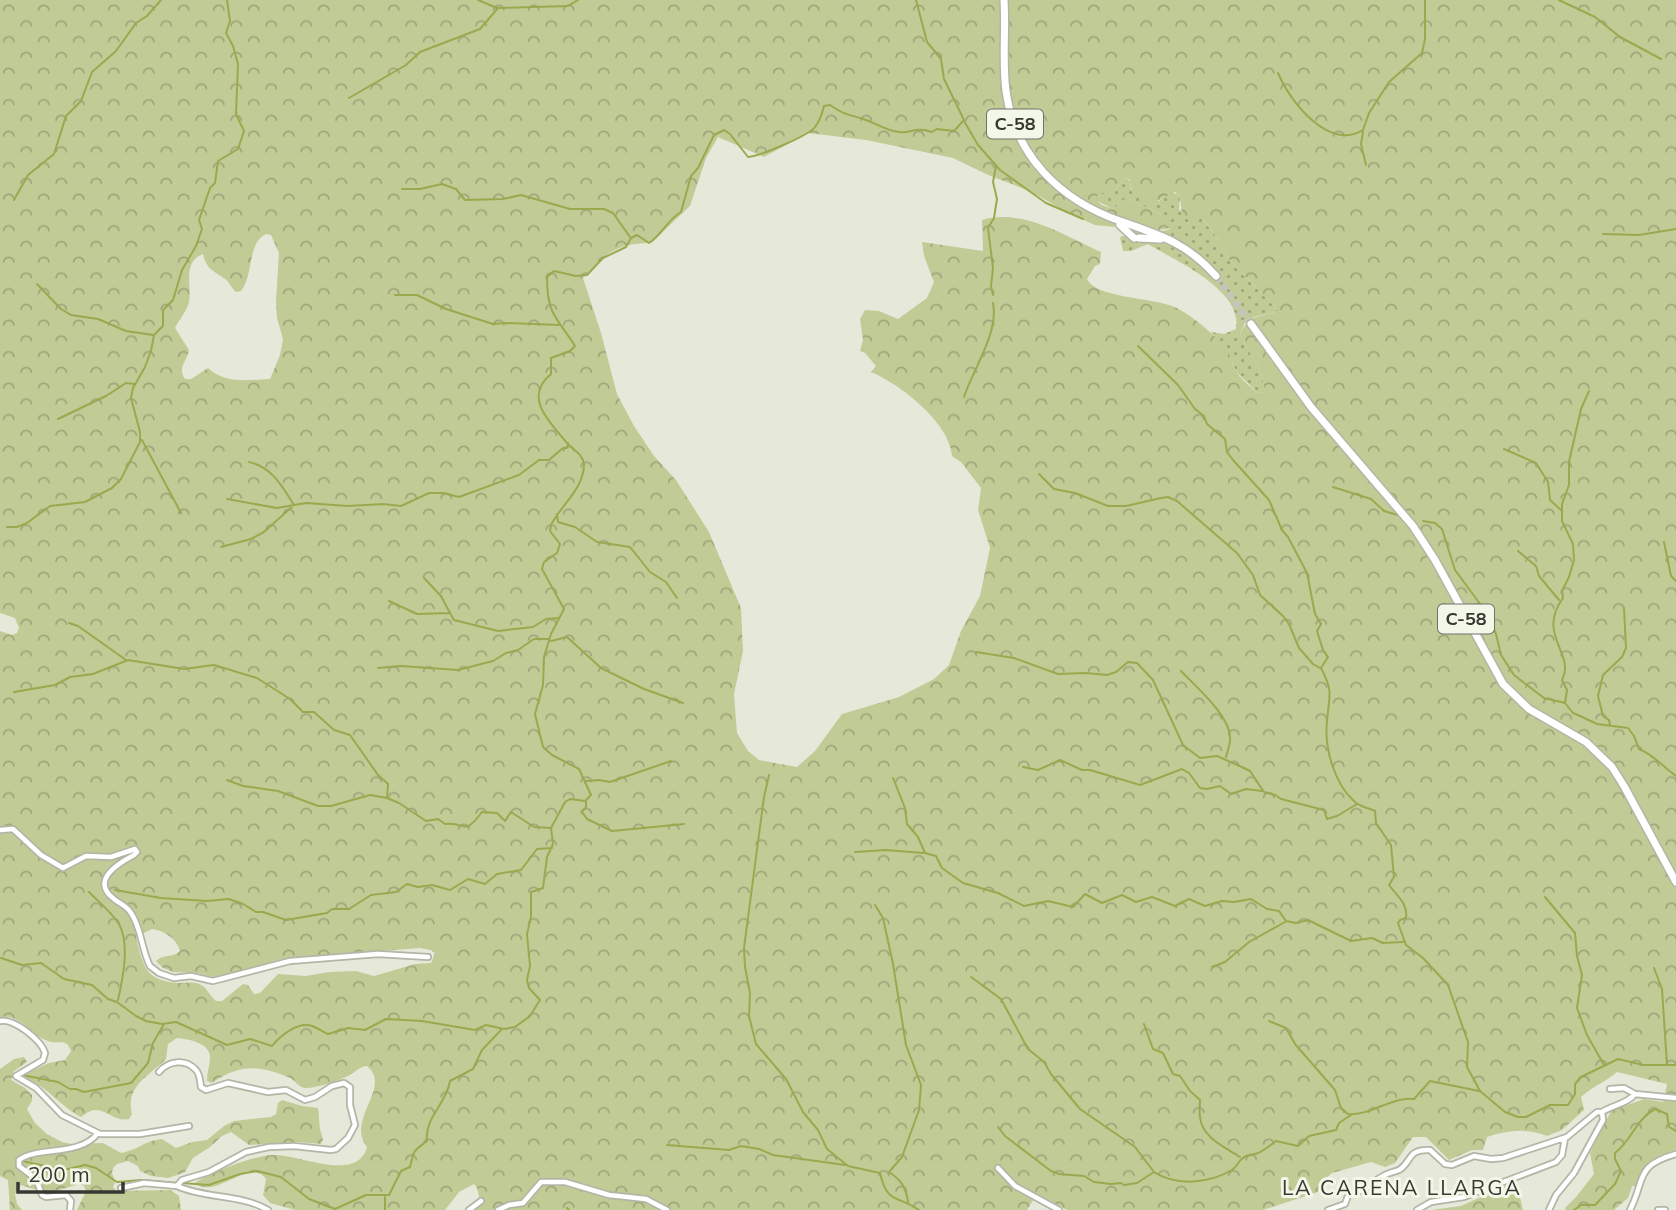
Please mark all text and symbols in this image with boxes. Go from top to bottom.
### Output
road number: C-58 [987,110,1043,139]
road number: C-58 [1438,604,1494,634]
scale bar [18,1150,122,1194]
text: 200 m [28,1161,90,1187]
district label: LA CARENA LLARGA [1282,1174,1522,1200]

